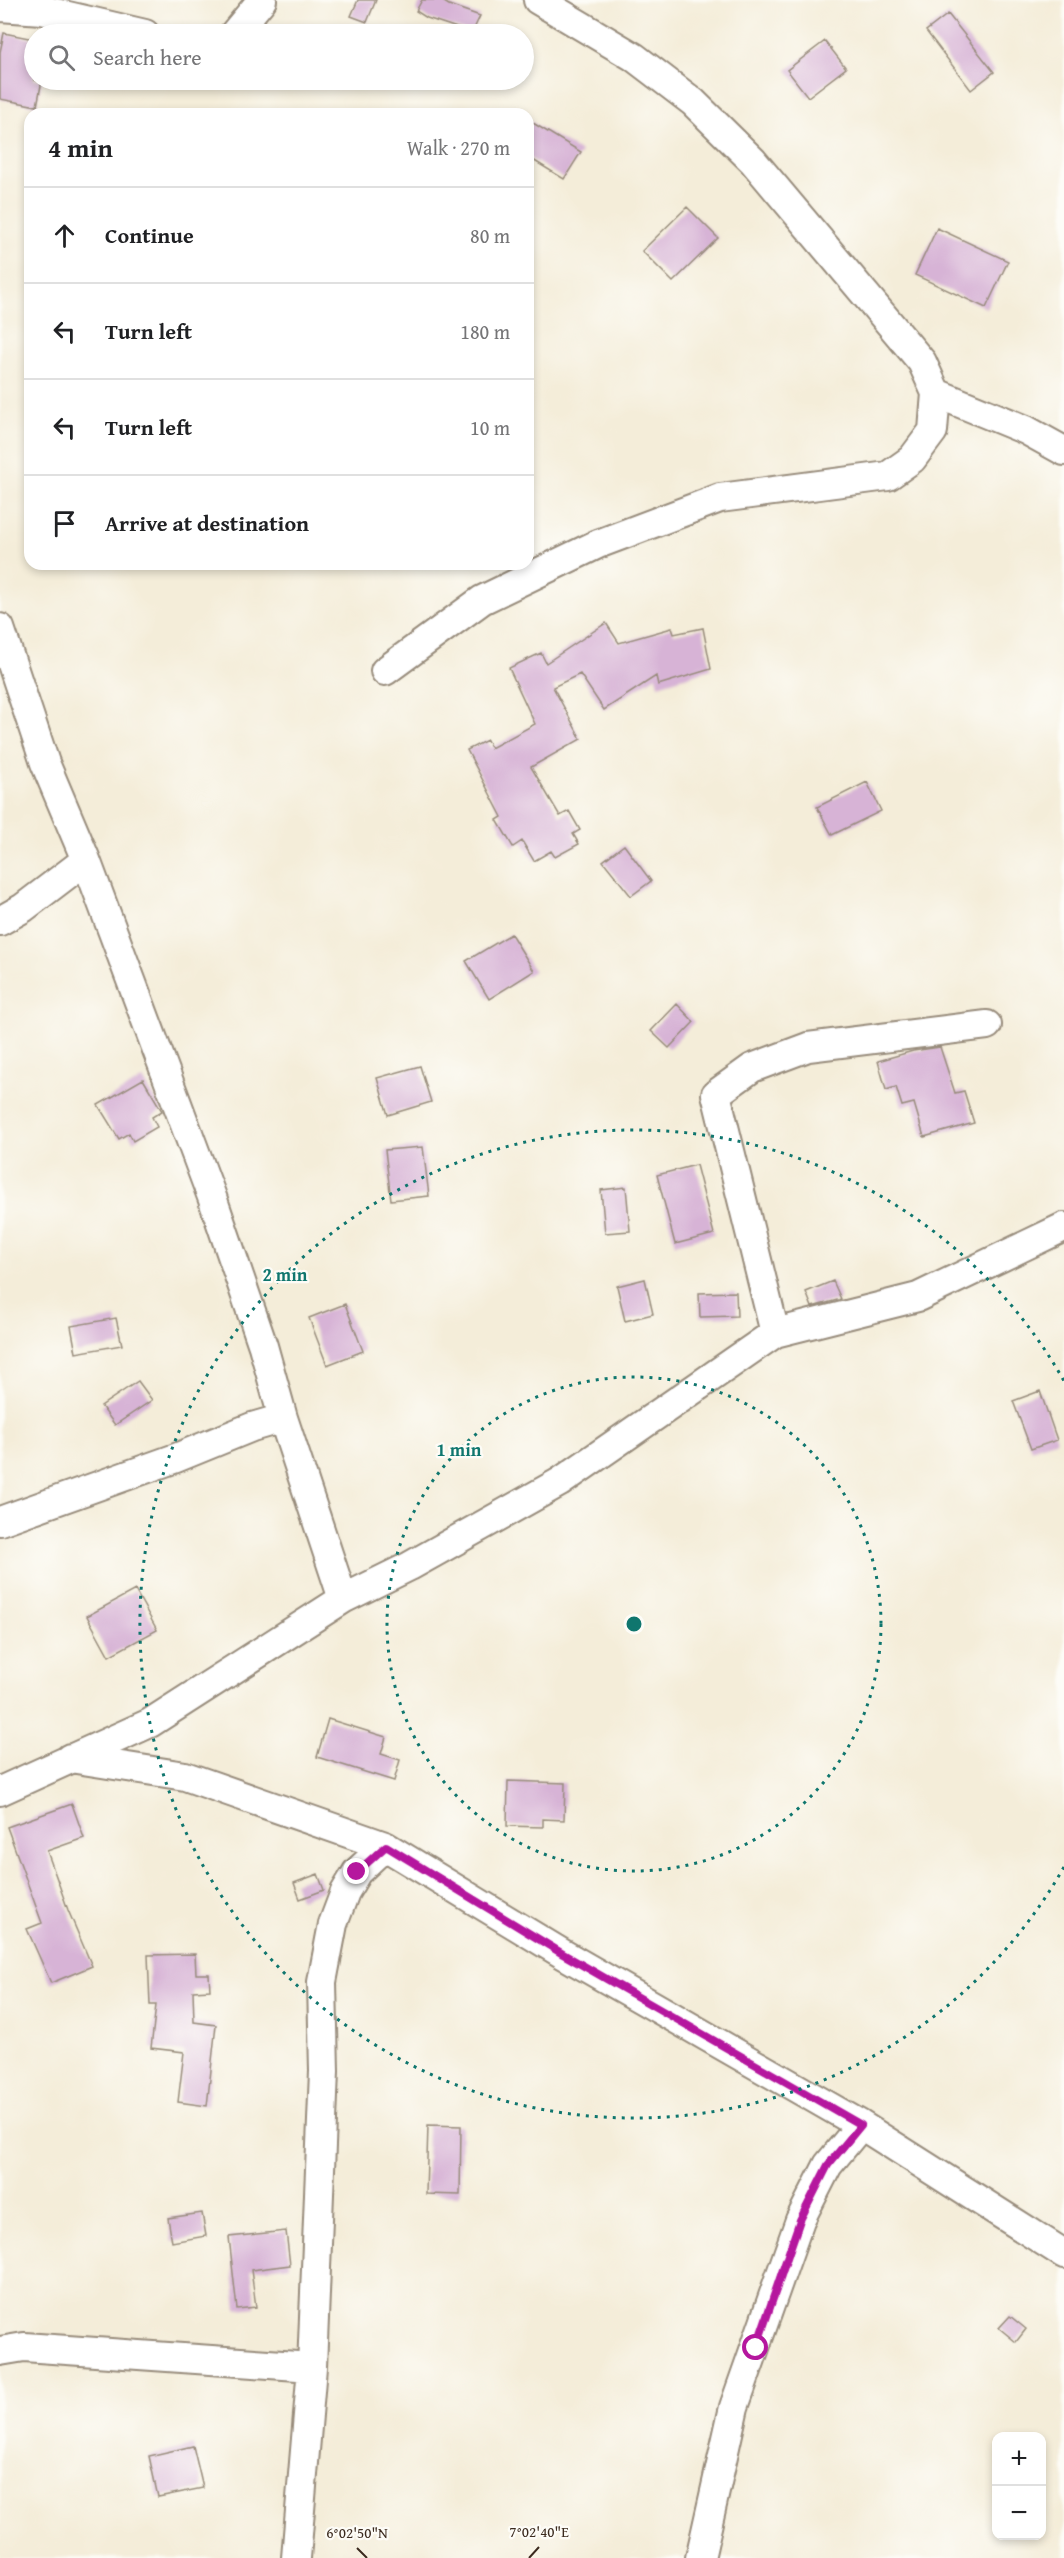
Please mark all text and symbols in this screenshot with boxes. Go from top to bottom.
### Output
search box [24,24,534,90]
icon: search [45,41,78,74]
text: Search here [93,41,202,73]
text: 4 min [48,128,113,167]
text: Walk · 270 m [407,133,510,162]
icon: ahead [48,219,81,252]
text: Continue [105,219,194,251]
text: 80 m [470,221,510,250]
icon: left [48,315,81,348]
text: Turn left [105,315,192,347]
text: 180 m [460,317,510,346]
icon: left [48,411,81,444]
text: Turn left [105,411,192,443]
text: 10 m [470,413,510,442]
icon: arrive [48,507,81,540]
text: Arrive at destination [105,507,309,539]
text: 2 min [263,1261,308,1288]
text: 1 min [437,1436,482,1463]
centre of rings [624,1614,644,1634]
route end [343,1858,369,1884]
route start [742,2334,768,2360]
map controls [992,2432,1046,2540]
button: + [992,2432,1046,2486]
button: − [992,2486,1046,2540]
text: 7°02'40"E [509,2521,569,2542]
text: 6°02'50"N [326,2522,388,2543]

